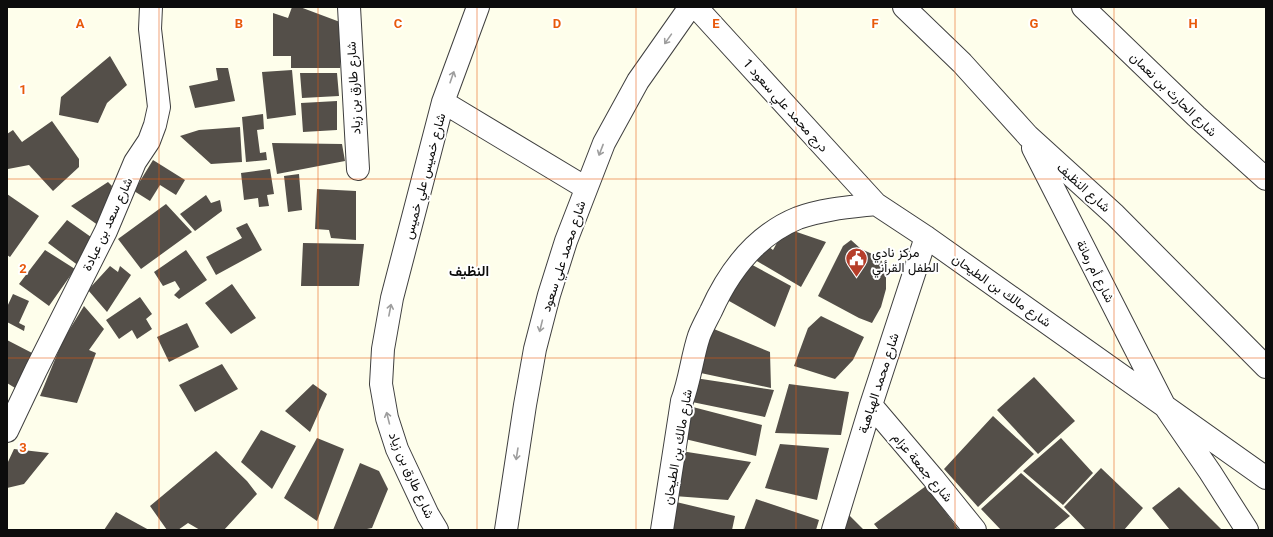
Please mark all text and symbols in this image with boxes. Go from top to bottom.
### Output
text: A [76,15,85,35]
text: B [235,15,243,35]
text: C [394,15,403,35]
text: D [553,15,561,35]
text: E [712,15,720,35]
text: F [871,15,879,35]
text: G [1030,15,1039,35]
text: H [1188,15,1198,35]
one-way arrow [663,33,672,44]
street label: شارع طارق بن زياد [343,41,367,135]
street label: شارع الحارث بن نعمان [1124,48,1221,142]
street label: درج محمد علي سعود 1 [737,55,832,158]
one-way arrow [449,71,457,83]
text: 1 [19,81,27,101]
street label: شارع خميس علي خميس [399,111,452,242]
one-way arrow [596,144,604,156]
street label: شارع النظيف [1051,159,1114,218]
street label: شارع سعد بن عبادة [78,175,139,275]
street label: شارع محمد علي سعود [537,198,592,315]
street label: شارع أم رمانة [1070,237,1119,307]
place label: مركز نادي الطفل القرأني [872,244,939,279]
public building icon: مركز نادي الطفل القرأني [843,246,869,279]
street label: شارع مالك بن الطيحان [947,250,1055,333]
text: 2 [19,260,27,280]
district label: النظيف [449,262,489,284]
one-way arrow [386,304,394,317]
one-way arrow [537,319,544,332]
street label: شارع محمد الهباهبة [854,331,906,437]
street label: شارع مالك بن الطيحان [659,388,699,507]
one-way arrow [383,412,391,425]
street label: شارع طارق بن زياد [382,429,438,522]
street label: شارع جمعة عزام [886,429,956,507]
text: 3 [19,439,27,459]
one-way arrow [513,447,521,460]

